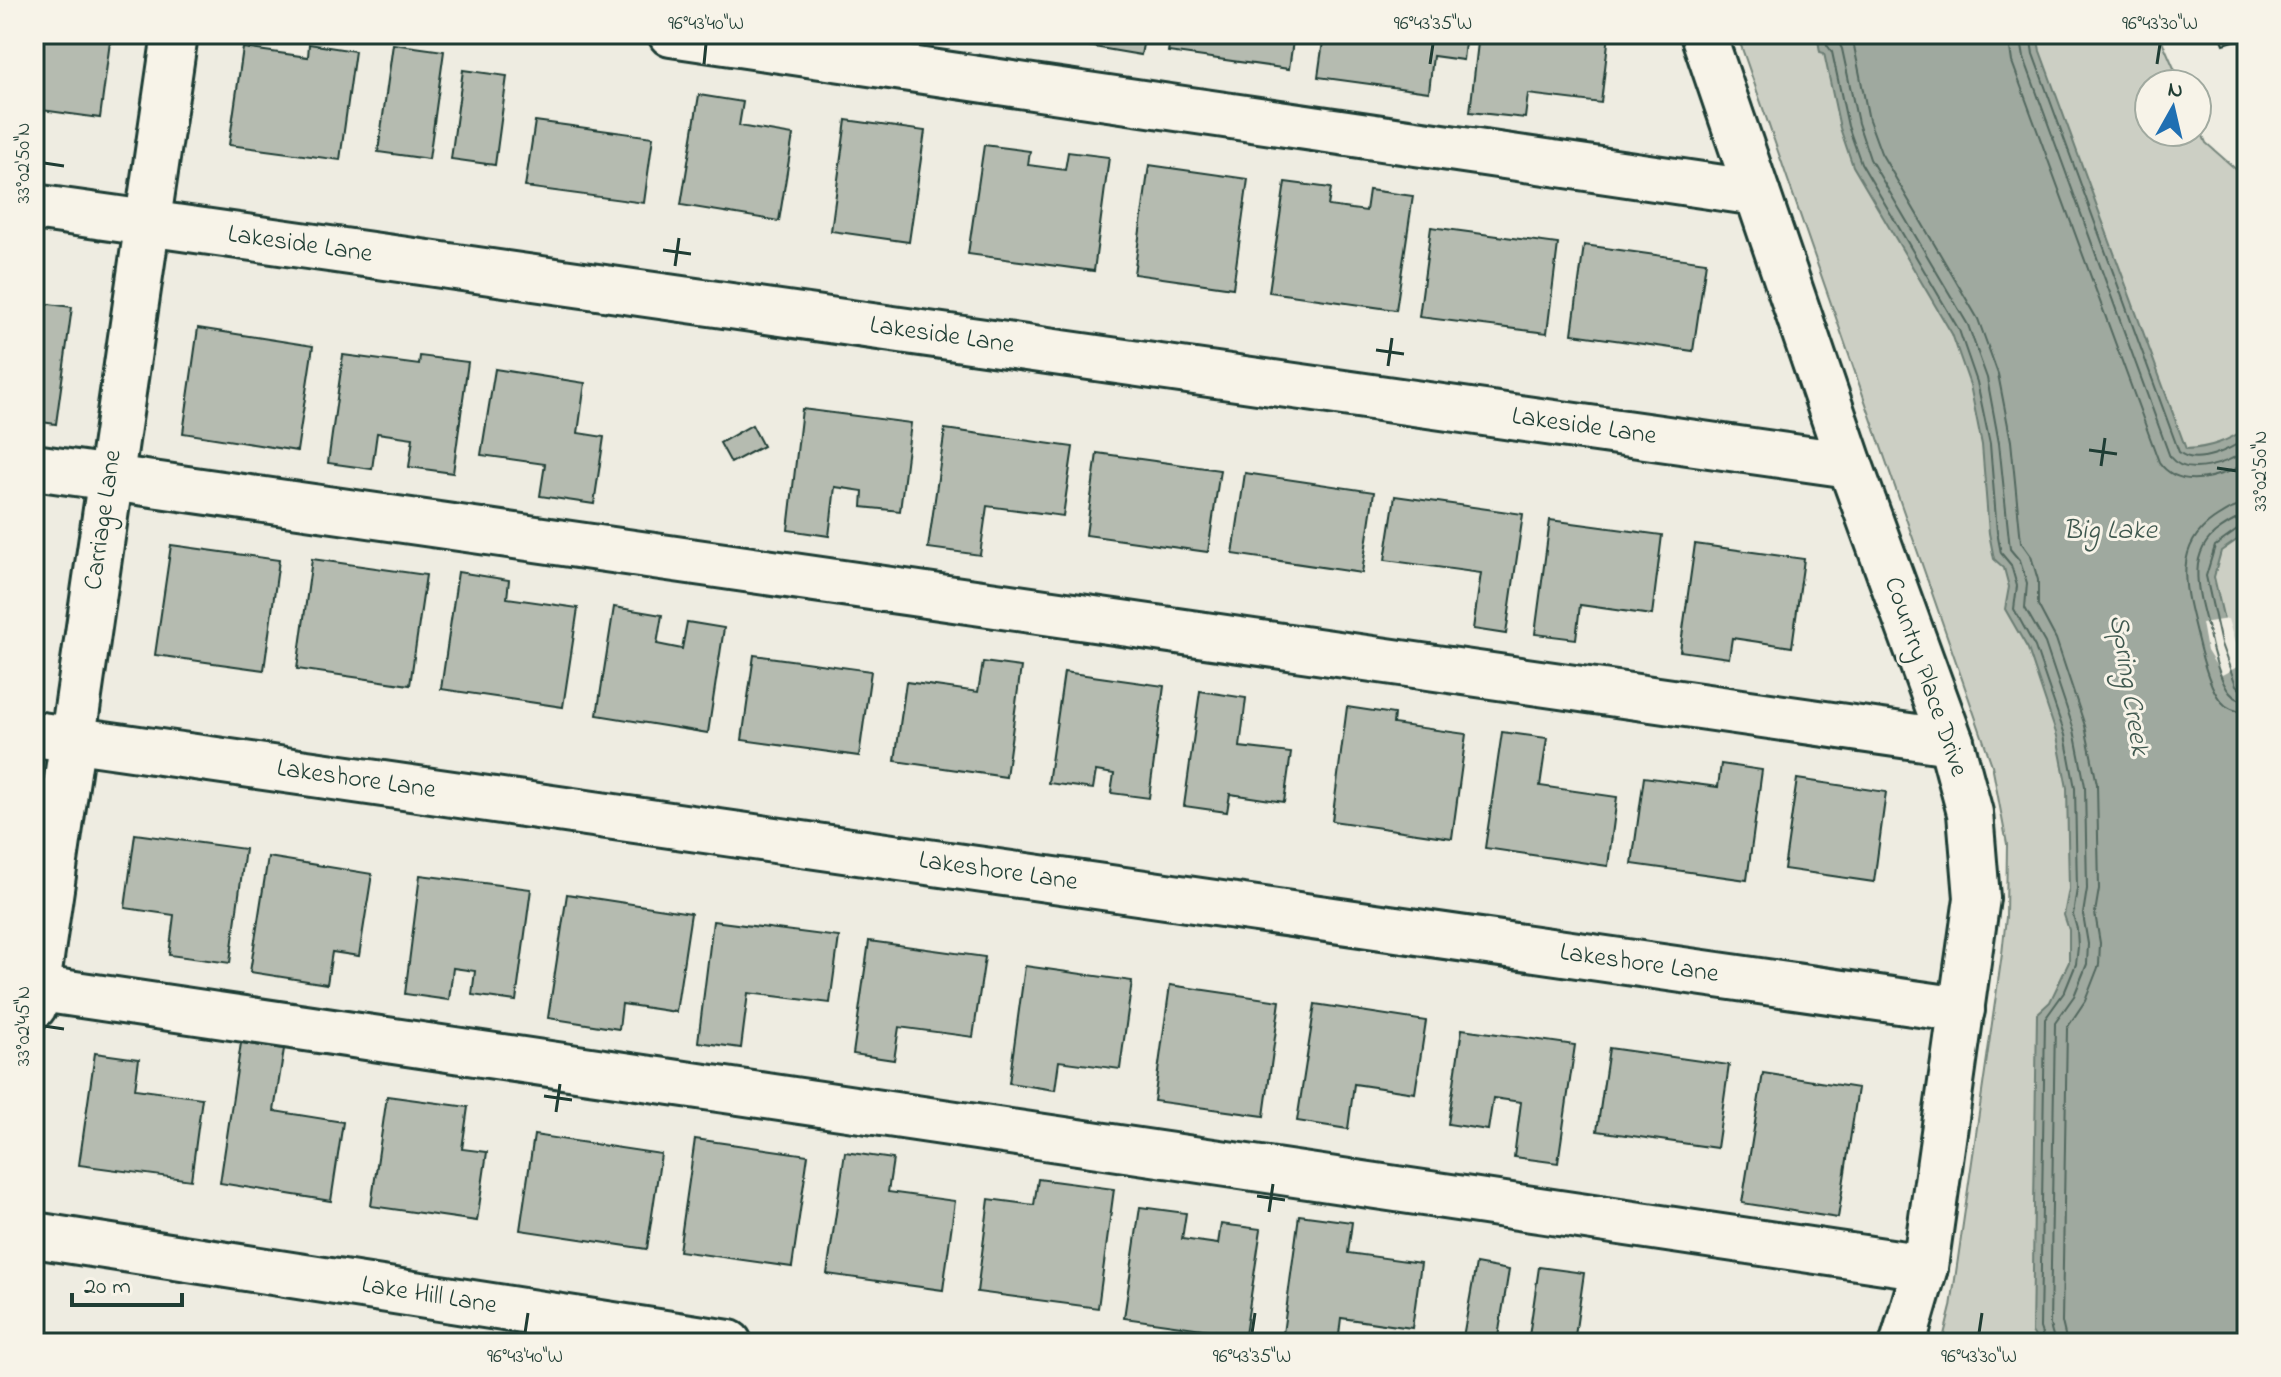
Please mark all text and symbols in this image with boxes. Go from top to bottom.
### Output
text: 96°43'40"W [668,10,744,39]
text: 96°43'35"W [1394,10,1472,39]
text: 96°43'30"W [2122,10,2198,39]
north arrow [2133,68,2213,148]
text: N [2166,74,2185,108]
text: 33°02'50"N [10,123,39,203]
street label: Lakeside Lane [225,216,375,274]
street label: Lakeside Lane [867,307,1017,365]
street label: Lakeside Lane [1509,398,1659,456]
text: 33°02'50"N [2247,431,2276,511]
street label: Carriage Lane [75,447,133,593]
water label: Big Lake [2063,511,2158,552]
street label: Country Place Drive [1873,572,1977,782]
water label: Spring Creek [2097,612,2160,760]
street label: Lakeshore Lane [274,750,438,810]
street label: Lakeshore Lane [916,842,1080,902]
street label: Lakeshore Lane [1557,934,1721,994]
text: 33°02'45"N [10,986,39,1066]
scale bar [72,1257,182,1307]
street label: Lake Hill Lane [359,1267,500,1325]
text: 20 m [84,1270,131,1305]
text: 96°43'40"W [487,1343,563,1372]
text: 96°43'35"W [1213,1343,1291,1372]
text: 96°43'30"W [1941,1343,2017,1372]

